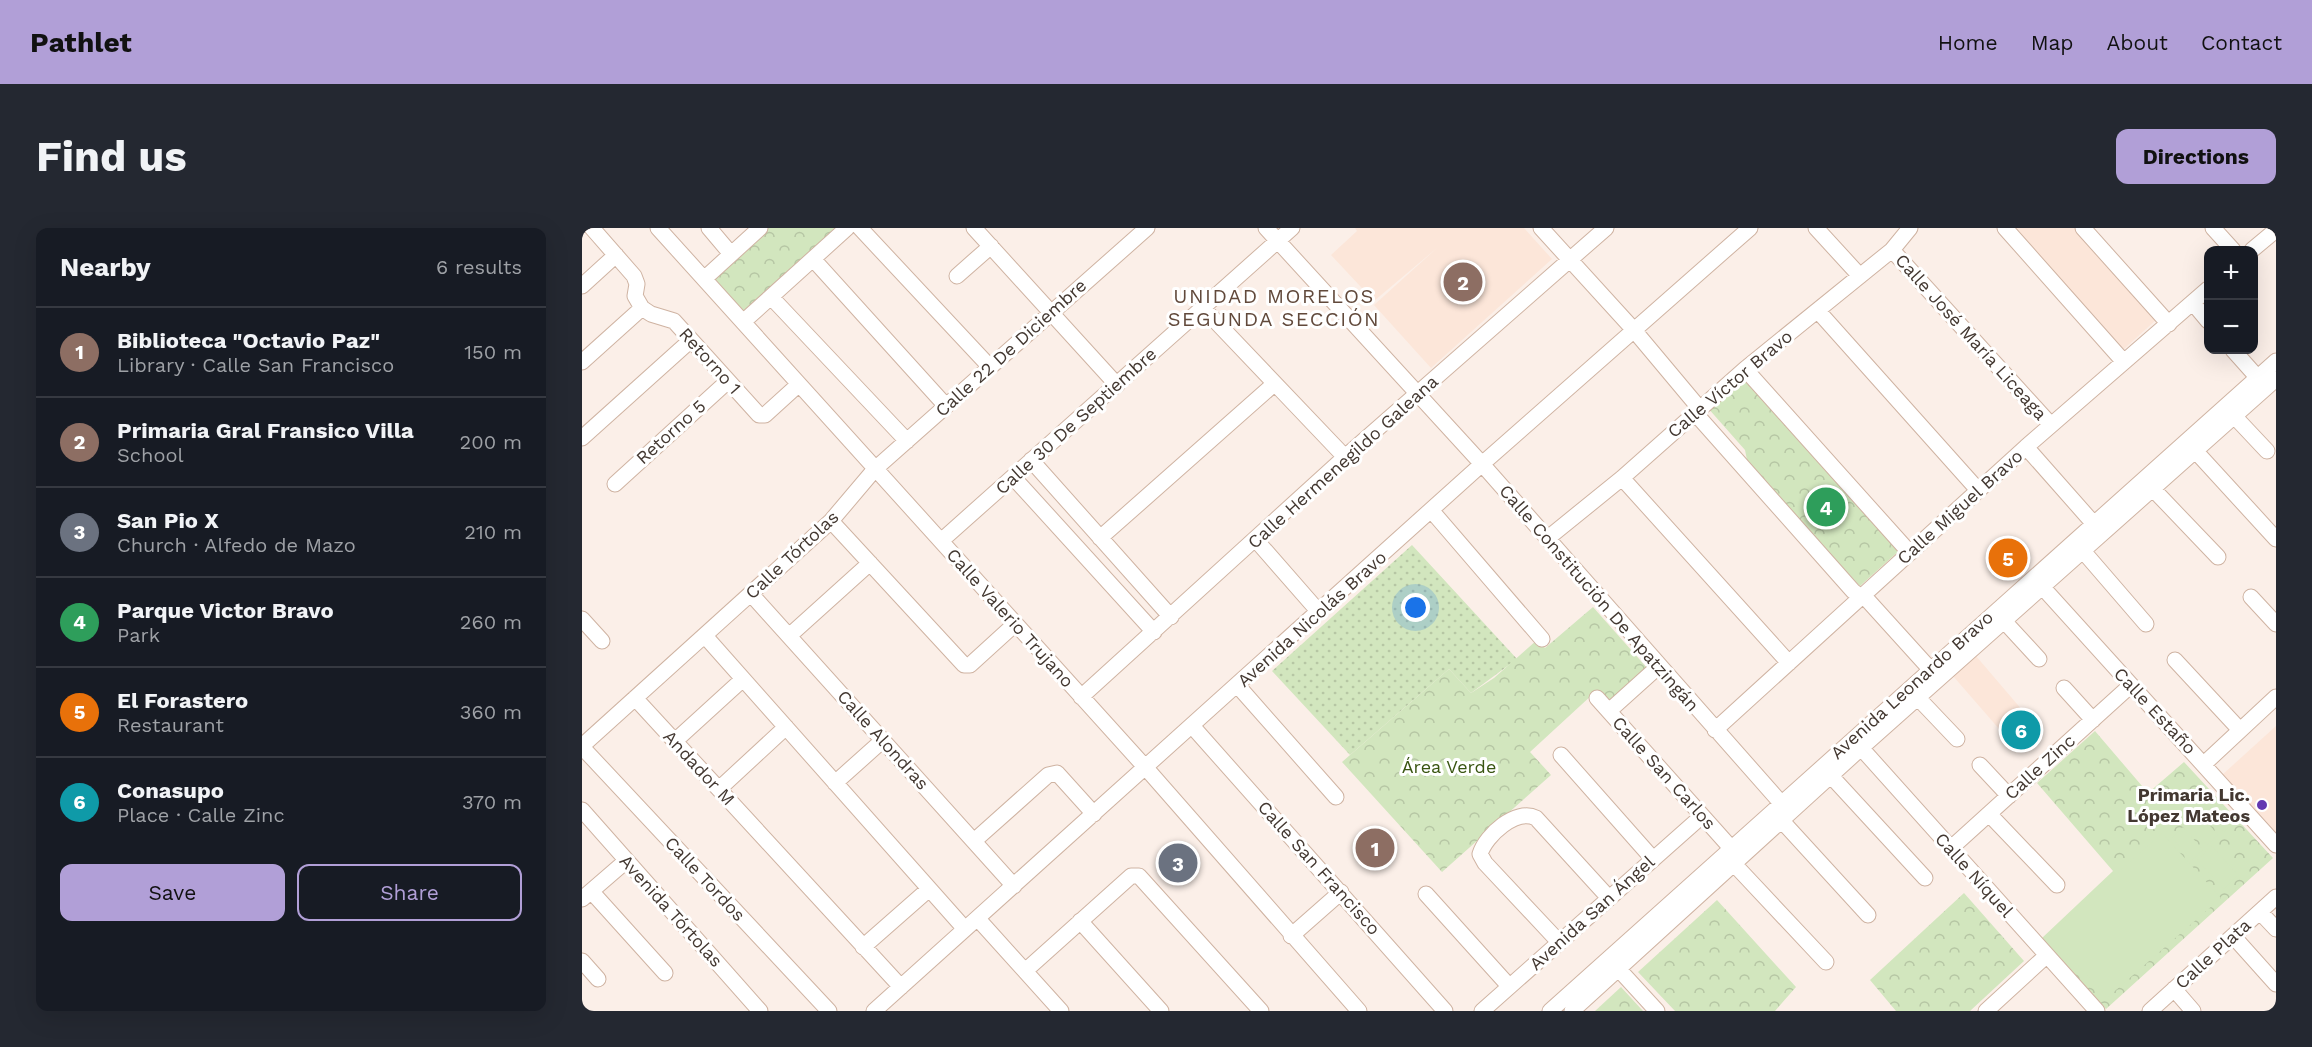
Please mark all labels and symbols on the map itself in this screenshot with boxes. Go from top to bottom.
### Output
street label: Calle José María Liceaga [1891,249,2051,424]
pin: 2 [1444,260,1482,304]
street label: Calle 22 De Diciembre [931,274,1090,421]
district label: UNIDAD MORELOS SEGUNDA SECCIÓN [1168,284,1380,331]
street label: Retorno 1 [675,323,746,398]
street label: Calle Víctor Bravo [1663,325,1796,442]
street label: Calle 30 De Septiembre [991,343,1160,498]
street label: Calle Hermenegildo Galeana [1243,371,1442,553]
street label: Retorno 5 [632,395,710,468]
street label: Calle Miguel Bravo [1893,445,2027,568]
street label: Calle Constitución De Apatzingán [1495,480,1704,715]
pin: 4 [1806,484,1846,530]
street label: Calle Tórtolas [741,506,843,603]
pin: 5 [1988,536,2028,580]
street label: Calle Valerio Trujano [942,544,1078,691]
street label: Avenida Nicolás Bravo [1233,546,1390,691]
your location [1401,593,1430,622]
street label: Avenida Leonardo Bravo [1826,606,1997,763]
street label: Calle Estaño [2110,663,2201,758]
street label: Calle Alondras [833,686,934,794]
pin: 6 [2002,708,2040,752]
street label: Calle San Carlos [1608,712,1721,833]
street label: Andador M [659,726,739,810]
street label: Calle Zinc [2000,730,2079,804]
park label: Área Verde [1402,756,1496,777]
place label: Primaria Lic. López Mateos [2127,784,2250,826]
street label: Calle San Francisco [1254,796,1385,939]
marker: Primaria Lic. López Mateos [2255,798,2269,812]
pin: 1 [1356,826,1394,870]
street label: Calle Níquel [1931,828,2018,922]
street label: Calle Tordos [661,832,750,925]
pin: 3 [1158,840,1198,886]
street label: Avenida Tórtolas [615,850,727,971]
street label: Avenida San Ángel [1525,851,1659,974]
street label: Calle Plata [2171,914,2255,993]

